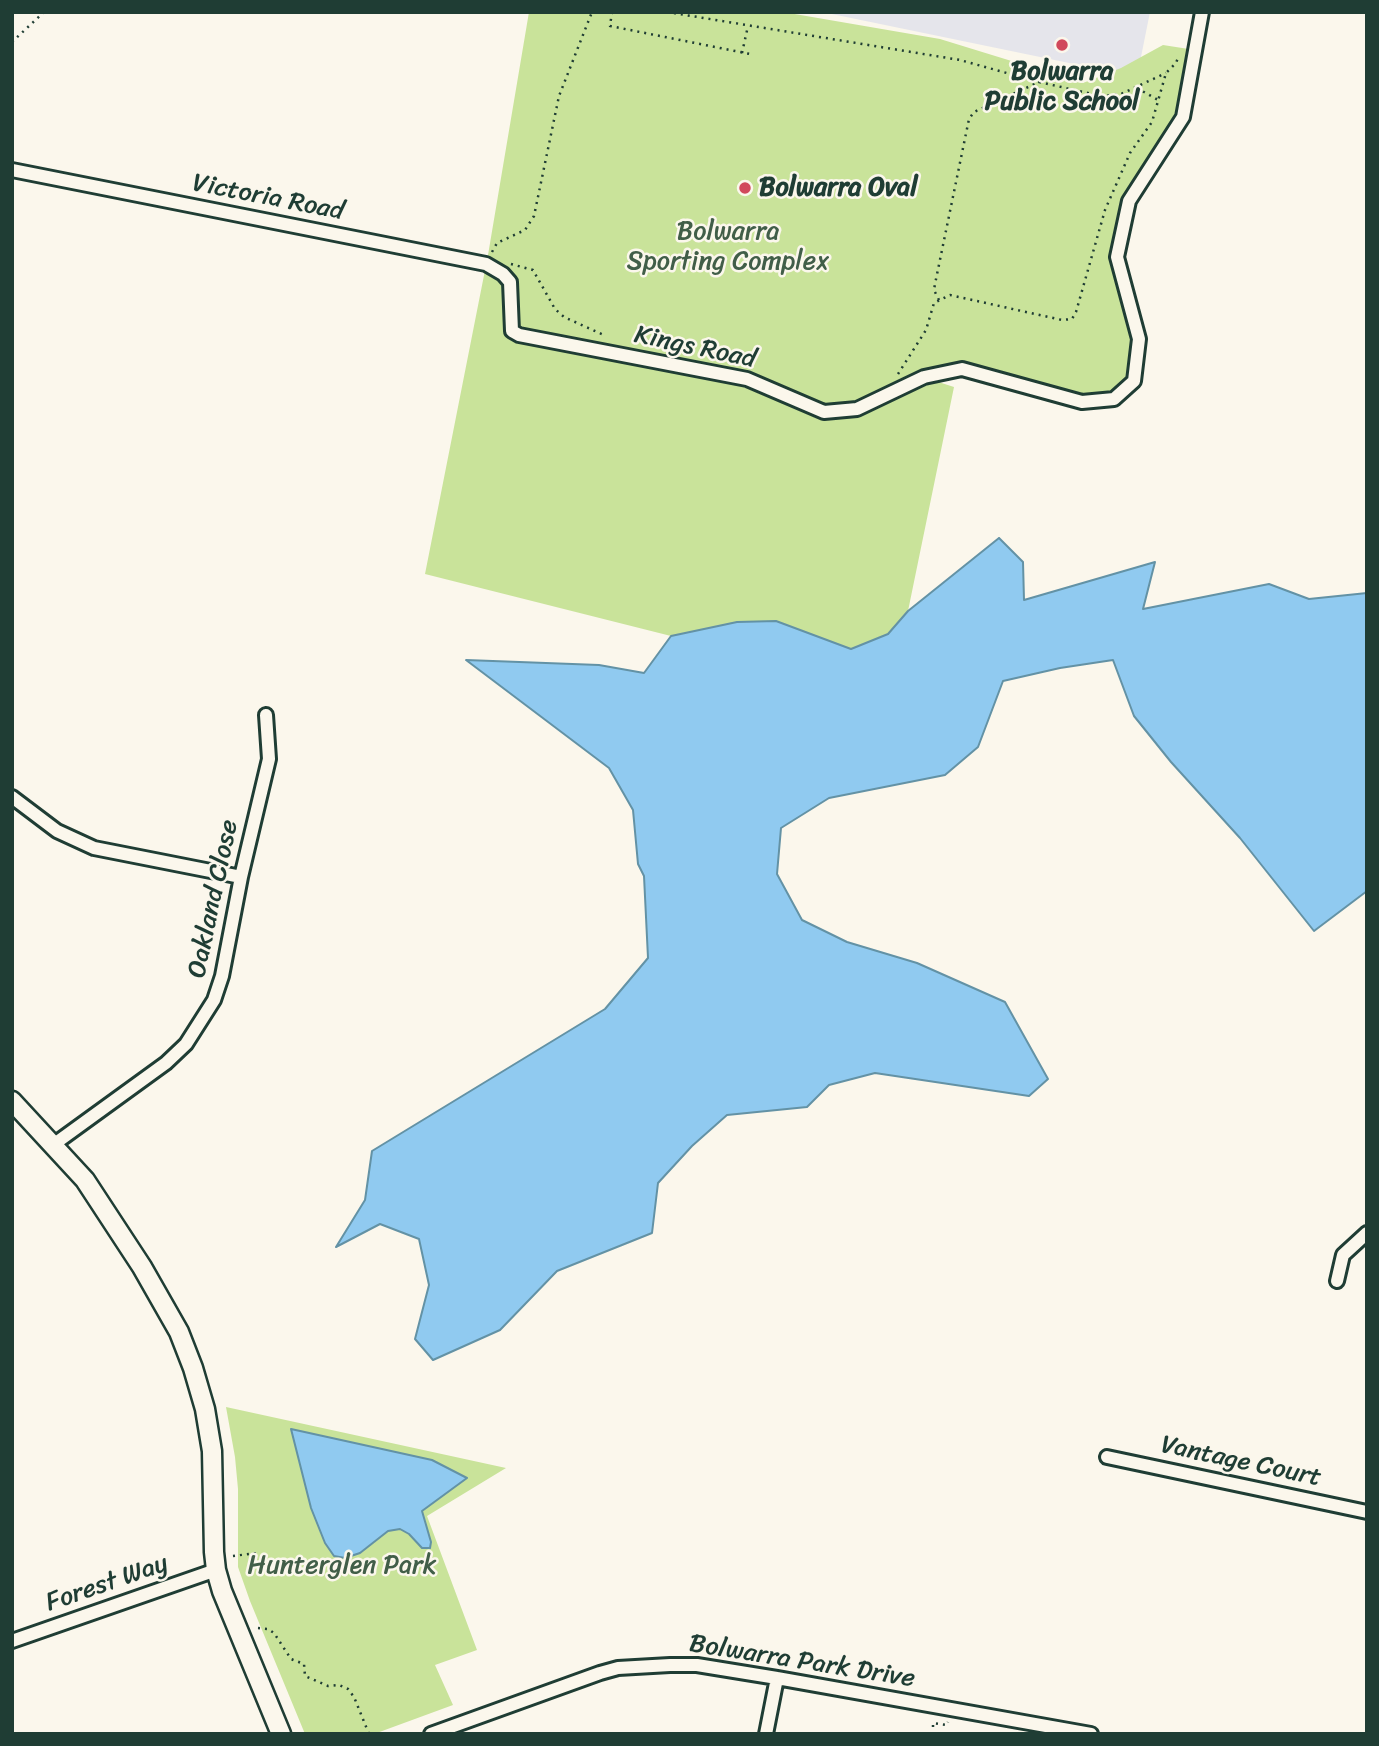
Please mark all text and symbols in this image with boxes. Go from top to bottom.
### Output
marker: Bolwarra Public School [1054,37,1070,53]
place label: Bolwarra Public School [984,56,1140,118]
street label: Victoria Road [190,168,346,228]
place label: Bolwarra Oval [759,172,918,204]
marker: Bolwarra Oval [737,180,753,196]
park label: Bolwarra Sporting Complex [627,216,829,278]
street label: Kings Road [631,320,759,376]
street label: Oakland Close [182,817,246,981]
street label: Vantage Court [1158,1430,1324,1494]
street label: Forest Way [42,1549,172,1619]
park label: Hunterglen Park [248,1550,436,1582]
street label: Bolwarra Park Drive [687,1629,917,1695]

